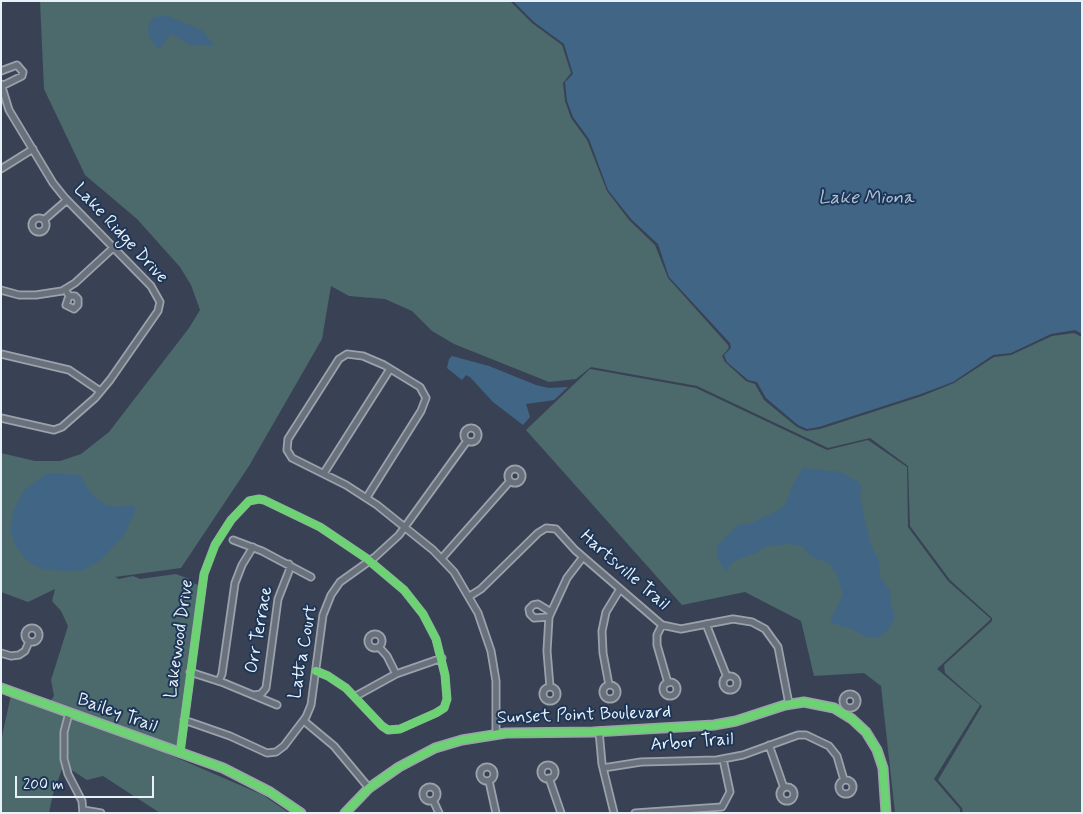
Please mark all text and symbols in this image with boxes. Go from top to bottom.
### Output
street label: Lake Ridge Drive [68,179,172,289]
water label: Lake Miona [818,188,914,210]
street label: Hartsville Trail [575,526,673,616]
street label: Lakewood Drive [161,578,199,700]
street label: Orr Terrace [242,585,278,675]
street label: Latta Court [285,603,323,701]
street label: Bailey Trail [74,690,160,738]
street label: Sunset Point Boulevard [496,702,672,730]
street label: Arbor Trail [650,729,734,757]
scale bar [18,766,156,798]
text: 200 m [23,775,64,795]

